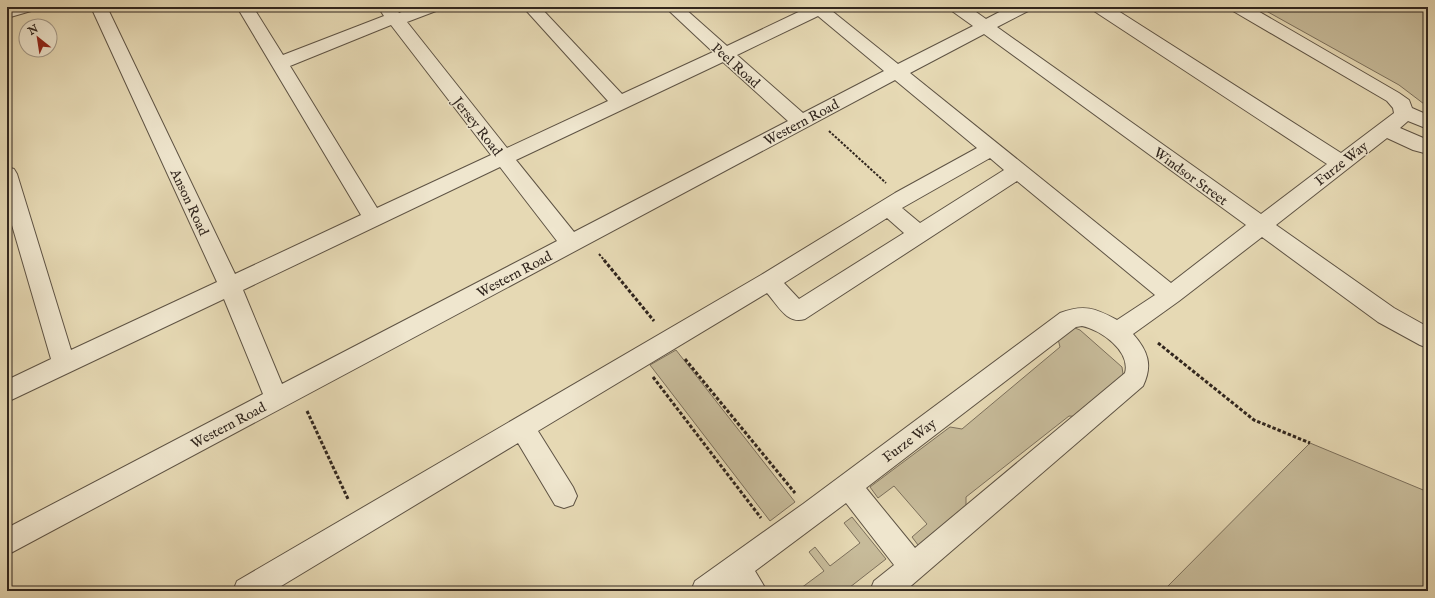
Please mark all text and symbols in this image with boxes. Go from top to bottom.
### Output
north arrow [18,18,58,58]
text: N [25,22,42,39]
street label: Peel Road [707,39,764,93]
street label: Jersey Road [447,92,506,160]
street label: Western Road [761,95,843,150]
street label: Furze Way [1311,137,1372,190]
street label: Windsor Street [1150,144,1231,210]
street label: Anson Road [165,165,213,239]
street label: Western Road [474,247,556,302]
street label: Western Road [188,398,270,453]
street label: Furze Way [879,415,940,467]

